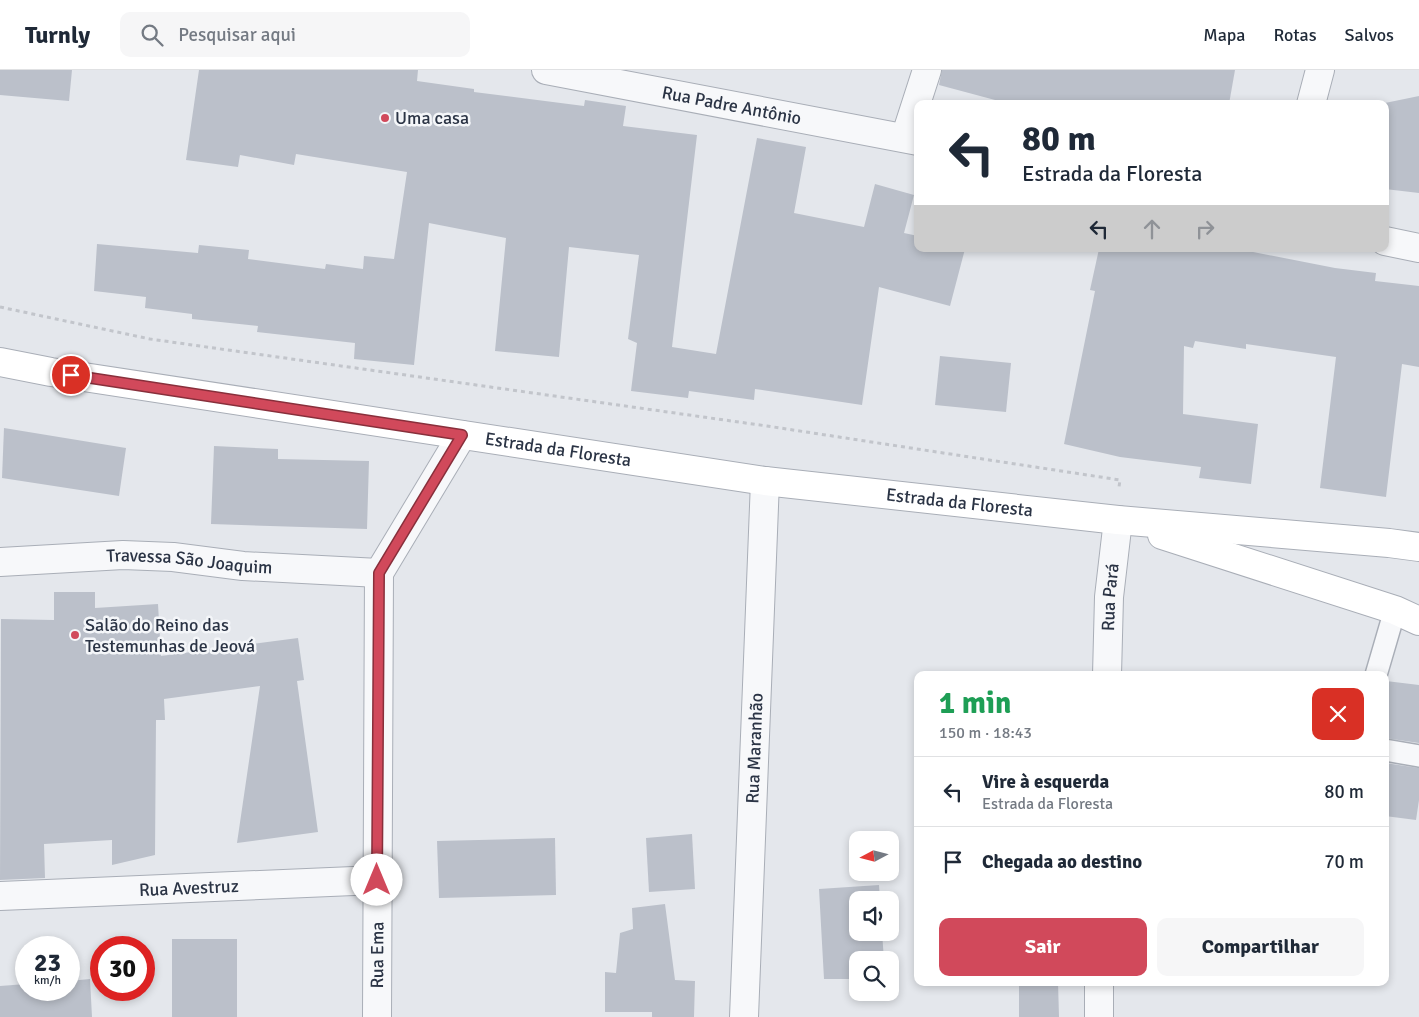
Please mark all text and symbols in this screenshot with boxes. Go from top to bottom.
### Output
search box [120,12,470,57]
text: Turnly [25,20,90,50]
icon: search [138,21,166,49]
text: Pesquisar aqui [178,23,296,47]
text: Mapa [1203,24,1246,46]
text: Rotas [1274,24,1317,46]
text: Salvos [1345,24,1394,46]
street label: Rua Padre Antônio [660,81,803,130]
place label: Uma casa [395,107,469,129]
marker: Uma casa [379,112,391,124]
text: 80 m [1022,117,1096,160]
icon: left [939,120,1004,185]
text: Estrada da Floresta [1022,160,1202,187]
icon: left [1085,215,1113,243]
icon: ahead [1138,215,1166,243]
icon: right [1191,215,1219,243]
pin [50,354,92,396]
icon: arrive [57,361,85,389]
street label: Estrada da Floresta [483,427,633,471]
street label: Estrada da Floresta [885,483,1034,522]
street label: Travessa São Joaquim [106,544,273,579]
street label: Rua Pará [1097,562,1124,631]
place label: Salão do Reino das Testemunhas de Jeová [85,614,255,657]
marker: Salão do Reino das Testemunhas de Jeová [69,629,81,641]
text: 1 min [939,685,1011,722]
button: close [1312,688,1364,740]
street label: Rua Maranhão [741,692,768,804]
text: 150 m · 18:43 [939,723,1032,743]
text: Vire à esquerda [982,770,1109,794]
icon: left [939,778,967,806]
text: 80 m [1324,780,1364,804]
text: Estrada da Floresta [982,794,1113,814]
north arrow [849,831,899,881]
map controls [849,831,899,1001]
icon: arrive [939,848,967,876]
text: Chegada ao destino [982,850,1142,874]
text: 70 m [1324,850,1364,874]
position arrow [350,853,402,905]
street label: Rua Avestruz [138,875,239,901]
button: sound [849,891,899,941]
button: Sair [939,918,1147,976]
button: Compartilhar [1157,918,1364,976]
street label: Rua Ema [366,921,388,989]
speed limit sign: 30 [90,936,155,1001]
text: 23 [34,947,61,978]
button: search [849,951,899,1001]
text: km/h [34,973,61,988]

